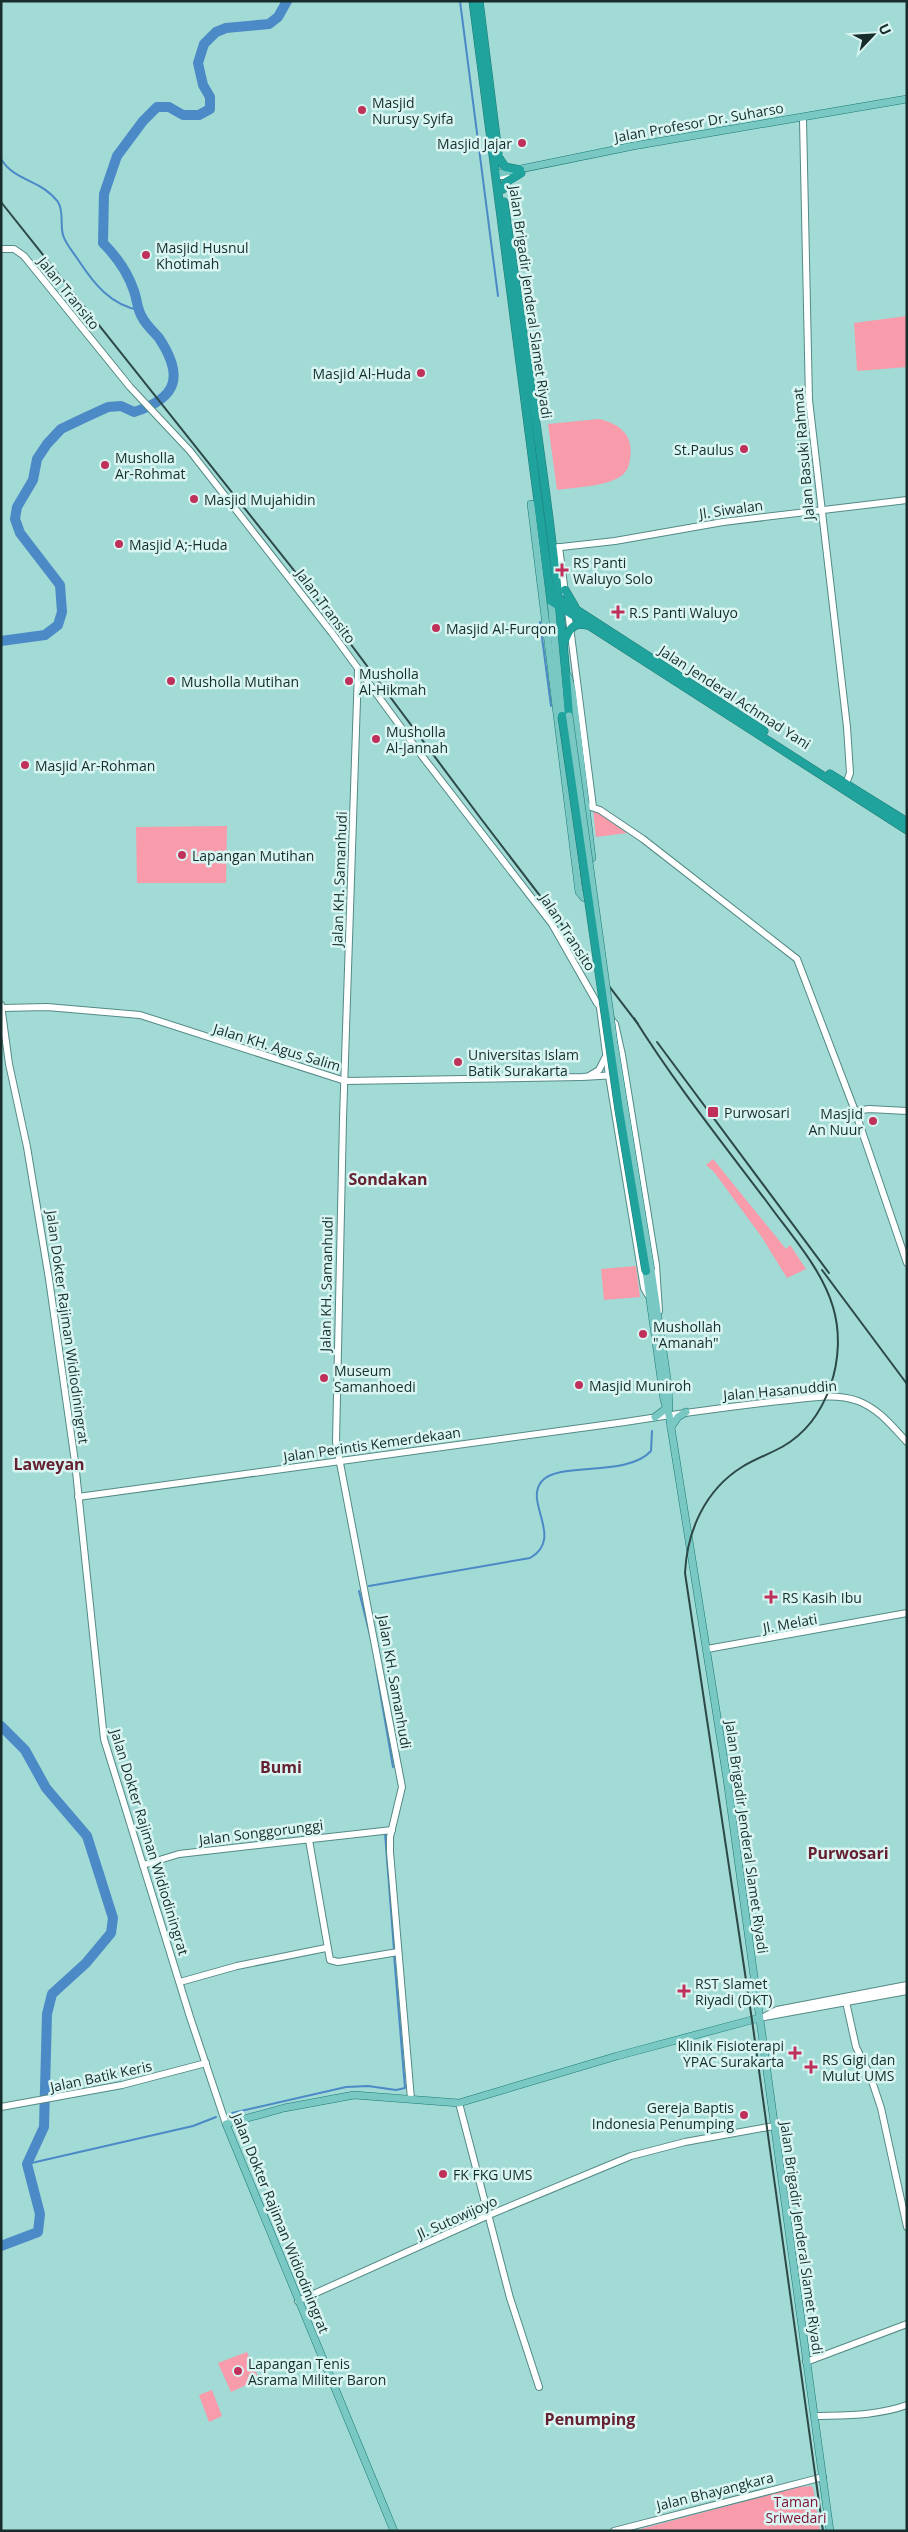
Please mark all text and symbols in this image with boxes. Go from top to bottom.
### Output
north arrow [848,10,898,60]
text: U [874,20,896,38]
place label: Masjid Nurusy Syifa [372,93,453,128]
street label: Jalan Profesor Dr. Suharso [611,98,785,147]
marker: Masjid Nurusy Syifa [356,104,368,116]
place label: Masjid Jajar [437,134,512,153]
marker: Masjid Jajar [516,137,528,149]
street label: Jalan Brigadir Jenderal Slamet Riyadi [505,182,557,420]
place label: Masjid Husnul Khotimah [156,238,249,273]
marker: Masjid Husnul Khotimah [140,249,152,261]
street label: Jalan Transito [33,251,104,333]
place label: Masjid Al-Huda [313,364,411,383]
marker: Masjid Al-Huda [415,367,427,379]
street label: Jalan Basuki Rahmat [788,387,818,523]
place label: St.Paulus [674,440,734,459]
marker: St.Paulus [738,443,750,455]
place label: Musholla Ar-Rohmat [115,448,185,483]
marker: Musholla Ar-Rohmat [99,459,111,471]
place label: Masjid Mujahidin [204,490,316,509]
marker: Masjid Mujahidin [188,493,200,505]
street label: Jl. Siwalan [696,495,764,523]
place label: Masjid A;-Huda [129,535,228,554]
marker: Masjid A;-Huda [113,538,125,550]
place label: RS Panti Waluyo Solo [573,553,653,588]
street label: Jalan Transito [291,563,360,647]
marker: RS Panti Waluyo Solo [555,563,569,577]
place label: R.S Panti Waluyo [629,603,738,622]
marker: R.S Panti Waluyo [611,605,625,619]
place label: Masjid Al-Furqon [446,619,556,638]
marker: Masjid Al-Furqon [430,622,442,634]
street label: Jalan Jenderal Achmad Yani [654,640,814,753]
place label: Musholla Al-Hikmah [359,664,426,699]
place label: Musholla Mutihan [181,672,299,691]
marker: Musholla Mutihan [165,675,177,687]
marker: Musholla Al-Hikmah [343,675,355,687]
place label: Musholla Al-Jannah [386,722,448,757]
marker: Musholla Al-Jannah [370,733,382,745]
place label: Masjid Ar-Rohman [35,756,155,775]
marker: Masjid Ar-Rohman [19,759,31,771]
street label: Jalan KH. Samanhudi [327,811,351,949]
place label: Lapangan Mutihan [192,846,314,865]
marker: Lapangan Mutihan [176,849,188,861]
street label: Jalan Transito [535,888,600,974]
street label: Jalan KH. Agus Salim [209,1018,343,1075]
place label: Universitas Islam Batik Surakarta [468,1045,579,1080]
marker: Universitas Islam Batik Surakarta [452,1056,464,1068]
place label: Purwosari [724,1103,790,1122]
place label: Masjid An Nuur [808,1104,863,1139]
marker: Purwosari [706,1105,720,1119]
marker: Masjid An Nuur [867,1115,879,1127]
district label: Sondakan [348,1168,428,1190]
street label: Jalan Dokter Rajiman Widiodiningrat [42,1207,94,1445]
street label: Jalan KH. Samanhudi [315,1216,337,1354]
place label: Mushollah "Amanah" [653,1317,721,1352]
marker: Mushollah "Amanah" [637,1328,649,1340]
place label: Museum Samanhoedi [334,1361,416,1396]
marker: Museum Samanhoedi [318,1372,330,1384]
place label: Masjid Muniroh [589,1376,691,1395]
street label: Jalan Hasanuddin [720,1376,838,1405]
marker: Masjid Muniroh [573,1379,585,1391]
street label: Jalan Perintis Kemerdekaan [280,1422,462,1466]
district label: Laweyan [13,1453,85,1475]
place label: RS Kasih Ibu [782,1588,862,1607]
marker: RS Kasih Ibu [764,1590,778,1604]
street label: Jl. Melati [759,1609,819,1637]
street label: Jalan KH. Samanhudi [374,1612,416,1750]
street label: Jalan Brigadir Jenderal Slamet Riyadi [721,1717,773,1955]
street label: Jalan Dokter Rajiman Widiodiningrat [106,1725,194,1957]
district label: Bumi [260,1756,302,1778]
street label: Jalan Songgorunggi [196,1815,324,1849]
district label: Purwosari [807,1842,889,1864]
place label: RST Slamet Riyadi (DKT) [695,1974,772,2009]
marker: RST Slamet Riyadi (DKT) [677,1984,691,1998]
place label: Klinik Fisioterapi YPAC Surakarta [677,2036,784,2071]
marker: Klinik Fisioterapi YPAC Surakarta [788,2046,802,2060]
place label: RS Gigi dan Mulut UMS [822,2050,895,2085]
street label: Jalan Batik Keris [46,2056,154,2096]
marker: RS Gigi dan Mulut UMS [804,2060,818,2074]
place label: Gereja Baptis Indonesia Penumping [592,2098,734,2133]
street label: Jalan Dokter Rajiman Widiodiningrat [227,2108,334,2336]
marker: Gereja Baptis Indonesia Penumping [738,2109,750,2121]
street label: Jalan Brigadir Jenderal Slamet Riyadi [776,2118,828,2356]
place label: FK FKG UMS [453,2165,533,2184]
marker: FK FKG UMS [437,2168,449,2180]
street label: Jl. Sutowijoyo [412,2191,500,2244]
place label: Lapangan Tenis Asrama Militer Baron [248,2354,386,2389]
marker: Lapangan Tenis Asrama Militer Baron [232,2365,244,2377]
district label: Penumping [545,2408,635,2430]
street label: Jalan Bhayangkara [652,2467,776,2515]
park label: Taman Sriwedari [765,2492,827,2527]

